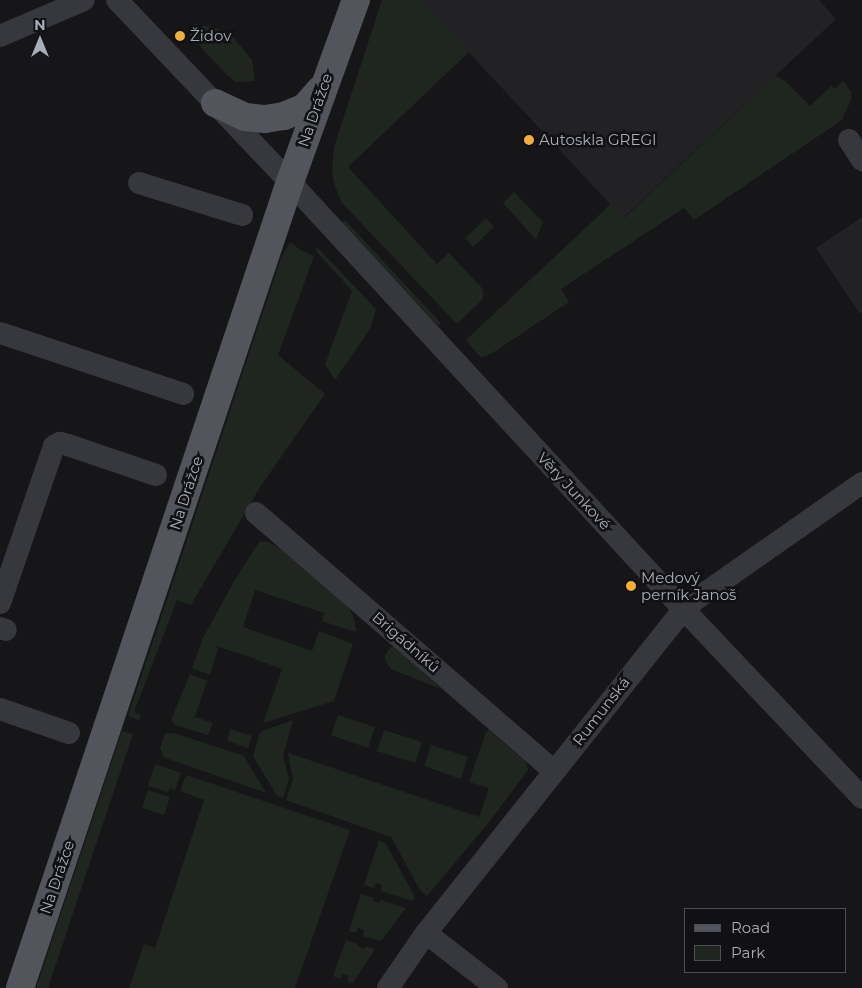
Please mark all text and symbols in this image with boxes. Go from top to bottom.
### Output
north arrow [15,15,65,65]
text: N [34,16,46,34]
place label: Židov [190,27,231,45]
marker: Židov [174,30,186,42]
street label: Na Drážce [294,71,336,149]
place label: Autoskla GREGI [539,131,657,149]
marker: Autoskla GREGI [523,134,535,146]
street label: Věry Junkové [534,449,614,533]
street label: Na Drážce [166,454,206,532]
place label: Medový perník Janoš [641,568,736,603]
marker: Medový perník Janoš [625,580,637,592]
street label: Brigádníků [369,608,443,676]
street label: Rumunská [569,673,633,749]
street label: Na Drážce [36,838,78,916]
legend [684,908,847,973]
text: Road [731,918,770,937]
text: Park [731,943,765,962]

